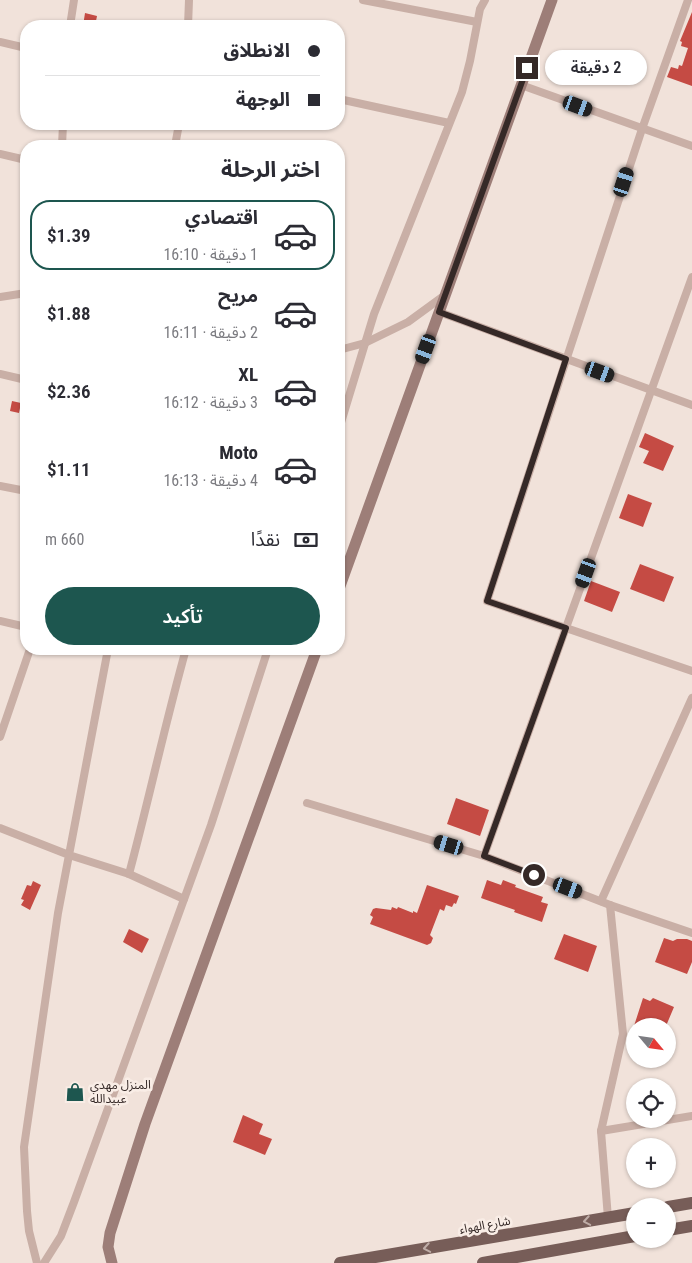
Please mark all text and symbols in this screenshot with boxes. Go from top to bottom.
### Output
text: الانطلاق [224,39,290,62]
callout: 2 دقيقة [544,50,647,86]
route end [516,57,538,79]
text: 2 دقيقة [571,58,621,77]
text: الوجهة [236,88,290,111]
car [561,94,594,118]
text: اختر الرحلة [221,157,320,182]
car [612,165,635,199]
text: اقتصادي [185,206,258,229]
icon: car [273,213,318,258]
text: $1.39 [47,224,91,247]
text: 1 دقيقة · 16:10 [163,245,258,264]
text: مريح [218,284,258,307]
icon: car [273,291,318,336]
text: $1.88 [47,302,91,325]
text: 2 دقيقة · 16:11 [163,323,258,342]
car [413,332,438,366]
car [583,360,616,384]
text: XL [238,363,258,386]
icon: car [273,369,318,414]
text: $2.36 [47,380,91,403]
text: 3 دقيقة · 16:12 [163,393,258,412]
text: Moto [219,441,258,464]
icon: car [273,447,318,492]
text: $1.11 [47,458,91,481]
text: 4 دقيقة · 16:13 [163,471,258,490]
icon: cash [292,526,320,554]
text: نقدًا [251,528,280,551]
text: 660 m [45,530,84,549]
car [573,556,598,590]
button: تأكيد [45,587,320,645]
car [432,833,465,857]
route start [523,864,545,886]
car [551,876,584,900]
north arrow [626,1018,676,1068]
map controls [626,1018,676,1248]
place label: المنزل مهدي عبيدالله [90,1078,151,1106]
button: locate [626,1078,676,1128]
shop icon: المنزل مهدي عبيدالله [64,1081,86,1103]
button: + [626,1138,676,1188]
button: − [626,1198,676,1248]
street label: شارع الهواء [458,1214,512,1238]
one-way arrow [583,1216,591,1226]
one-way arrow [422,1243,431,1253]

